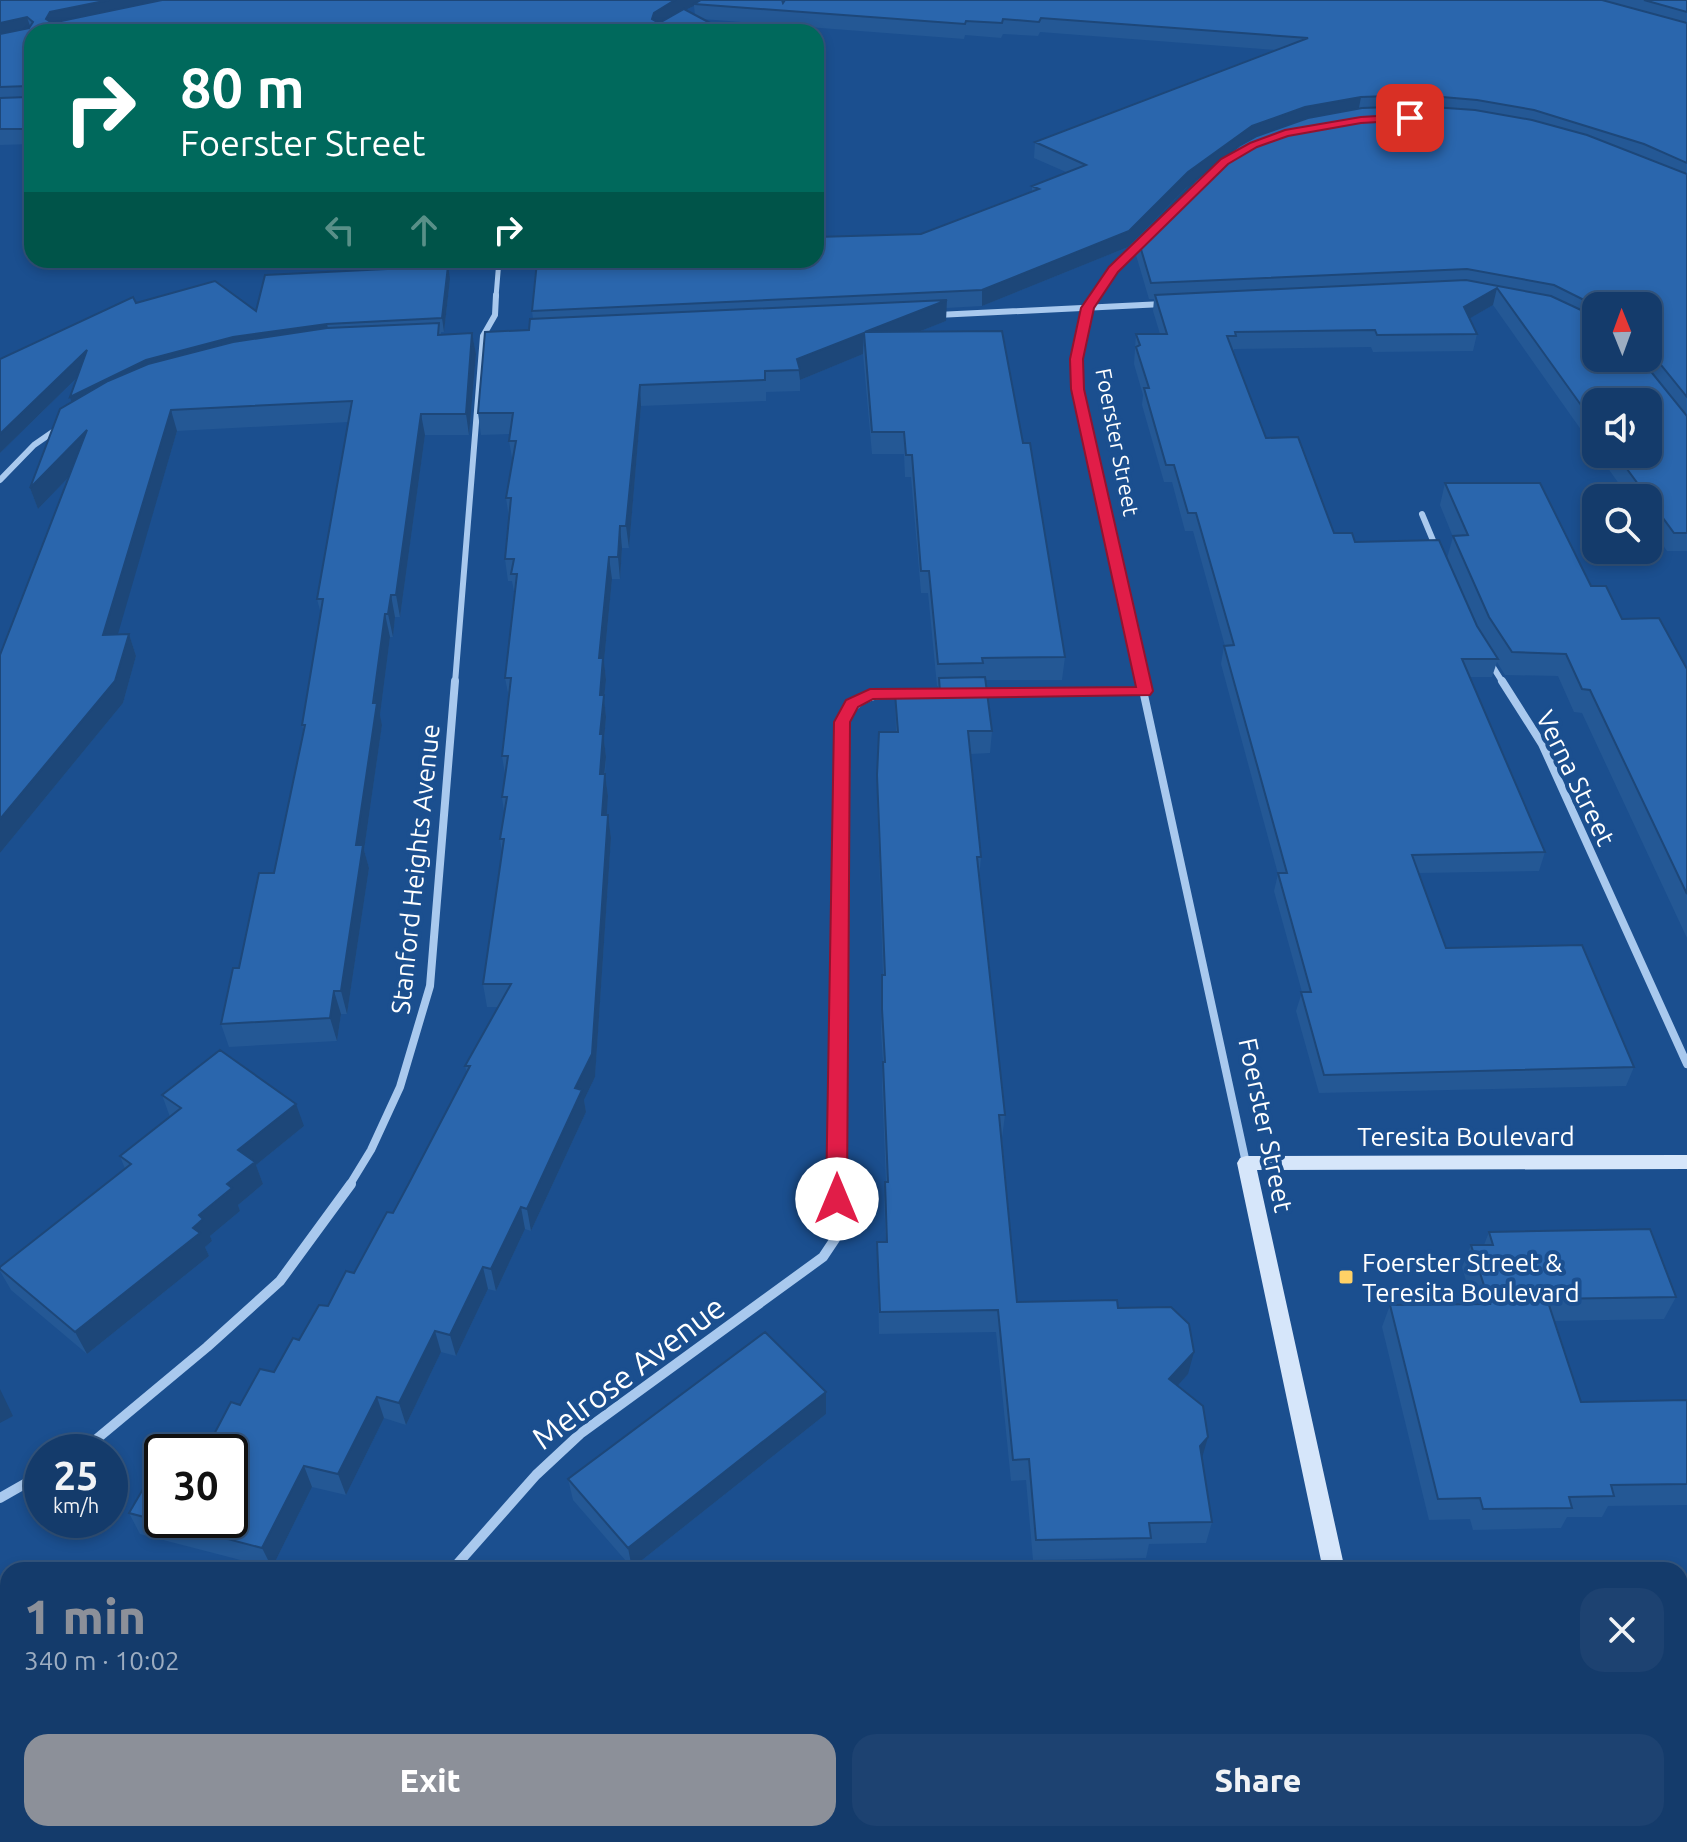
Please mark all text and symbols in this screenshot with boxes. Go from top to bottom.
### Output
icon: right [48,56,152,160]
text: 80 m [180,56,305,119]
pin [1376,84,1444,152]
icon: arrive [1388,96,1432,140]
text: Foerster Street [180,122,425,163]
icon: left [318,208,362,252]
icon: ahead [402,208,446,252]
icon: right [486,208,530,252]
north arrow [1582,292,1662,372]
map controls [1582,292,1662,564]
street label: Foerster Street [1091,366,1145,518]
button: sound [1582,388,1662,468]
button: search [1582,484,1662,564]
street label: Verna Street [1531,706,1621,850]
street label: Stanford Heights Avenue [385,722,445,1016]
street label: Foerster Street [1233,1035,1299,1215]
street label: Teresita Boulevard [1357,1122,1575,1151]
position arrow [795,1157,879,1241]
place label: Foerster Street & Teresita Boulevard [1362,1248,1580,1307]
marker: Foerster Street & Teresita Boulevard [1337,1268,1355,1286]
street label: Melrose Avenue [525,1288,731,1456]
speed limit sign: 30 [144,1434,248,1538]
text: 25 [53,1453,99,1498]
text: km/h [53,1494,99,1517]
button: close [1580,1588,1664,1672]
text: 1 min [24,1589,146,1643]
text: 340 m · 10:02 [24,1646,180,1675]
button: Exit [24,1734,836,1826]
button: Share [852,1734,1664,1826]

